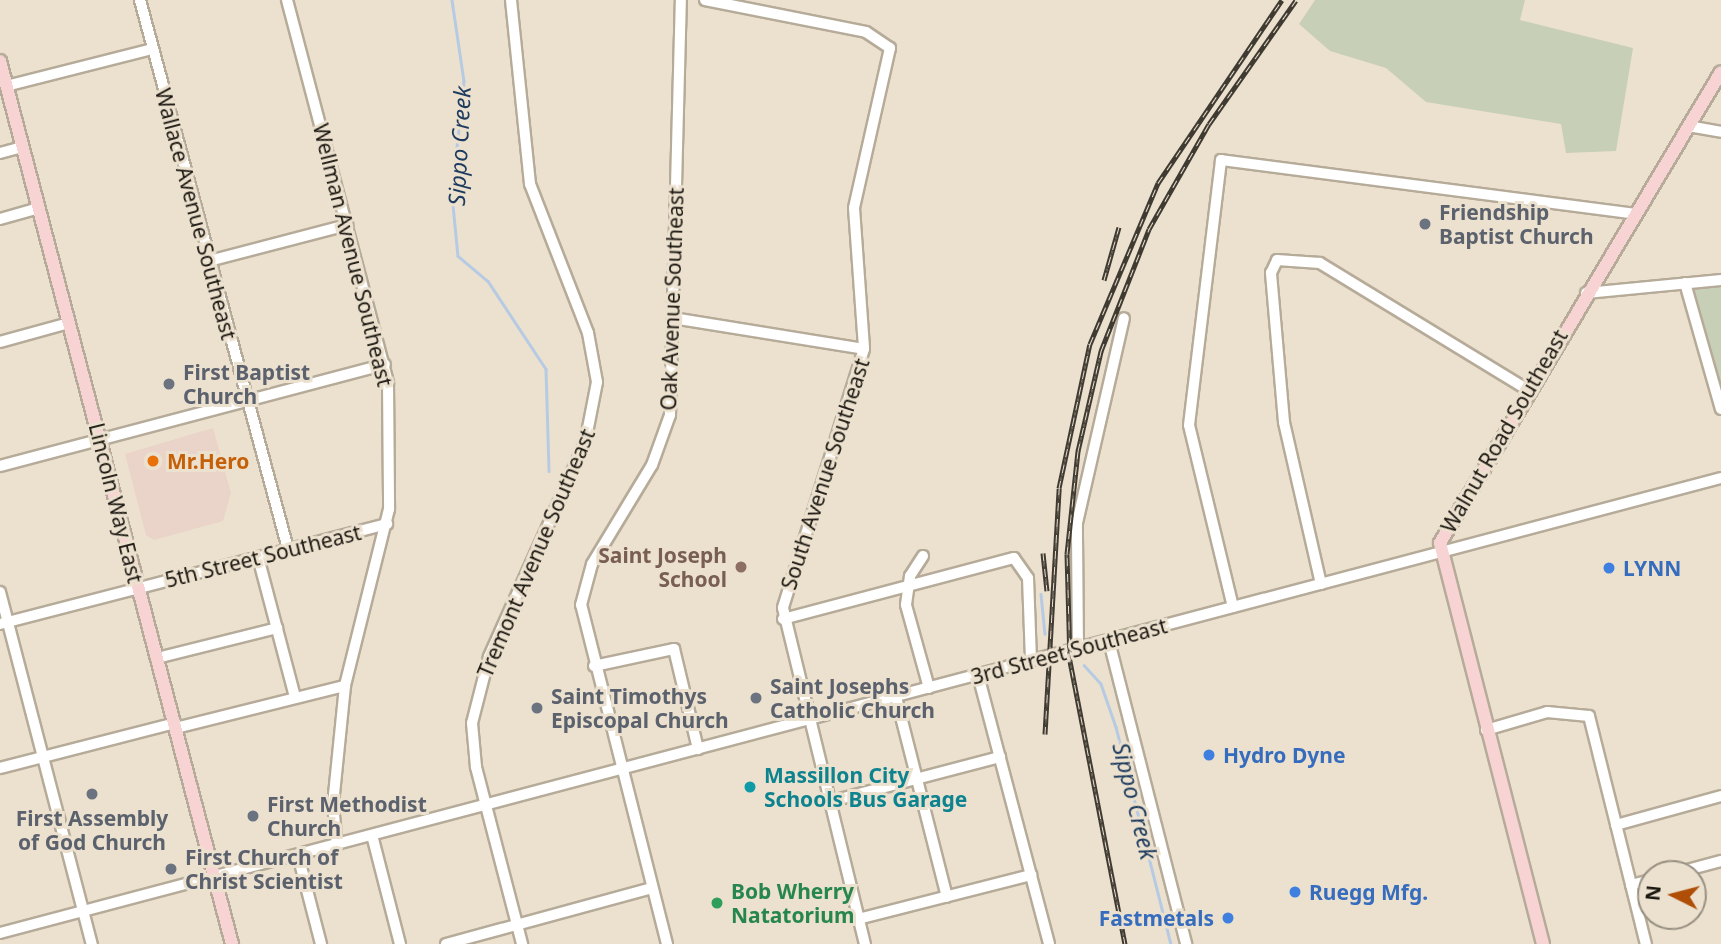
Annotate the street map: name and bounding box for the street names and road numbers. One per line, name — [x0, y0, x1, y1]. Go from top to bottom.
street label: Wallace Avenue Southeast — [150, 86, 242, 342]
street label: Wellman Avenue Southeast — [308, 121, 398, 389]
street label: Oak Avenue Southeast — [656, 187, 688, 411]
street label: Walnut Road Southeast — [1436, 325, 1572, 537]
street label: South Avenue Southeast — [776, 355, 874, 593]
street label: Lincoln Way East — [84, 420, 148, 586]
street label: Tremont Avenue Southeast — [472, 425, 600, 681]
street label: 5th Street Southeast — [162, 519, 364, 593]
street label: 3rd Street Southeast — [968, 613, 1170, 689]

